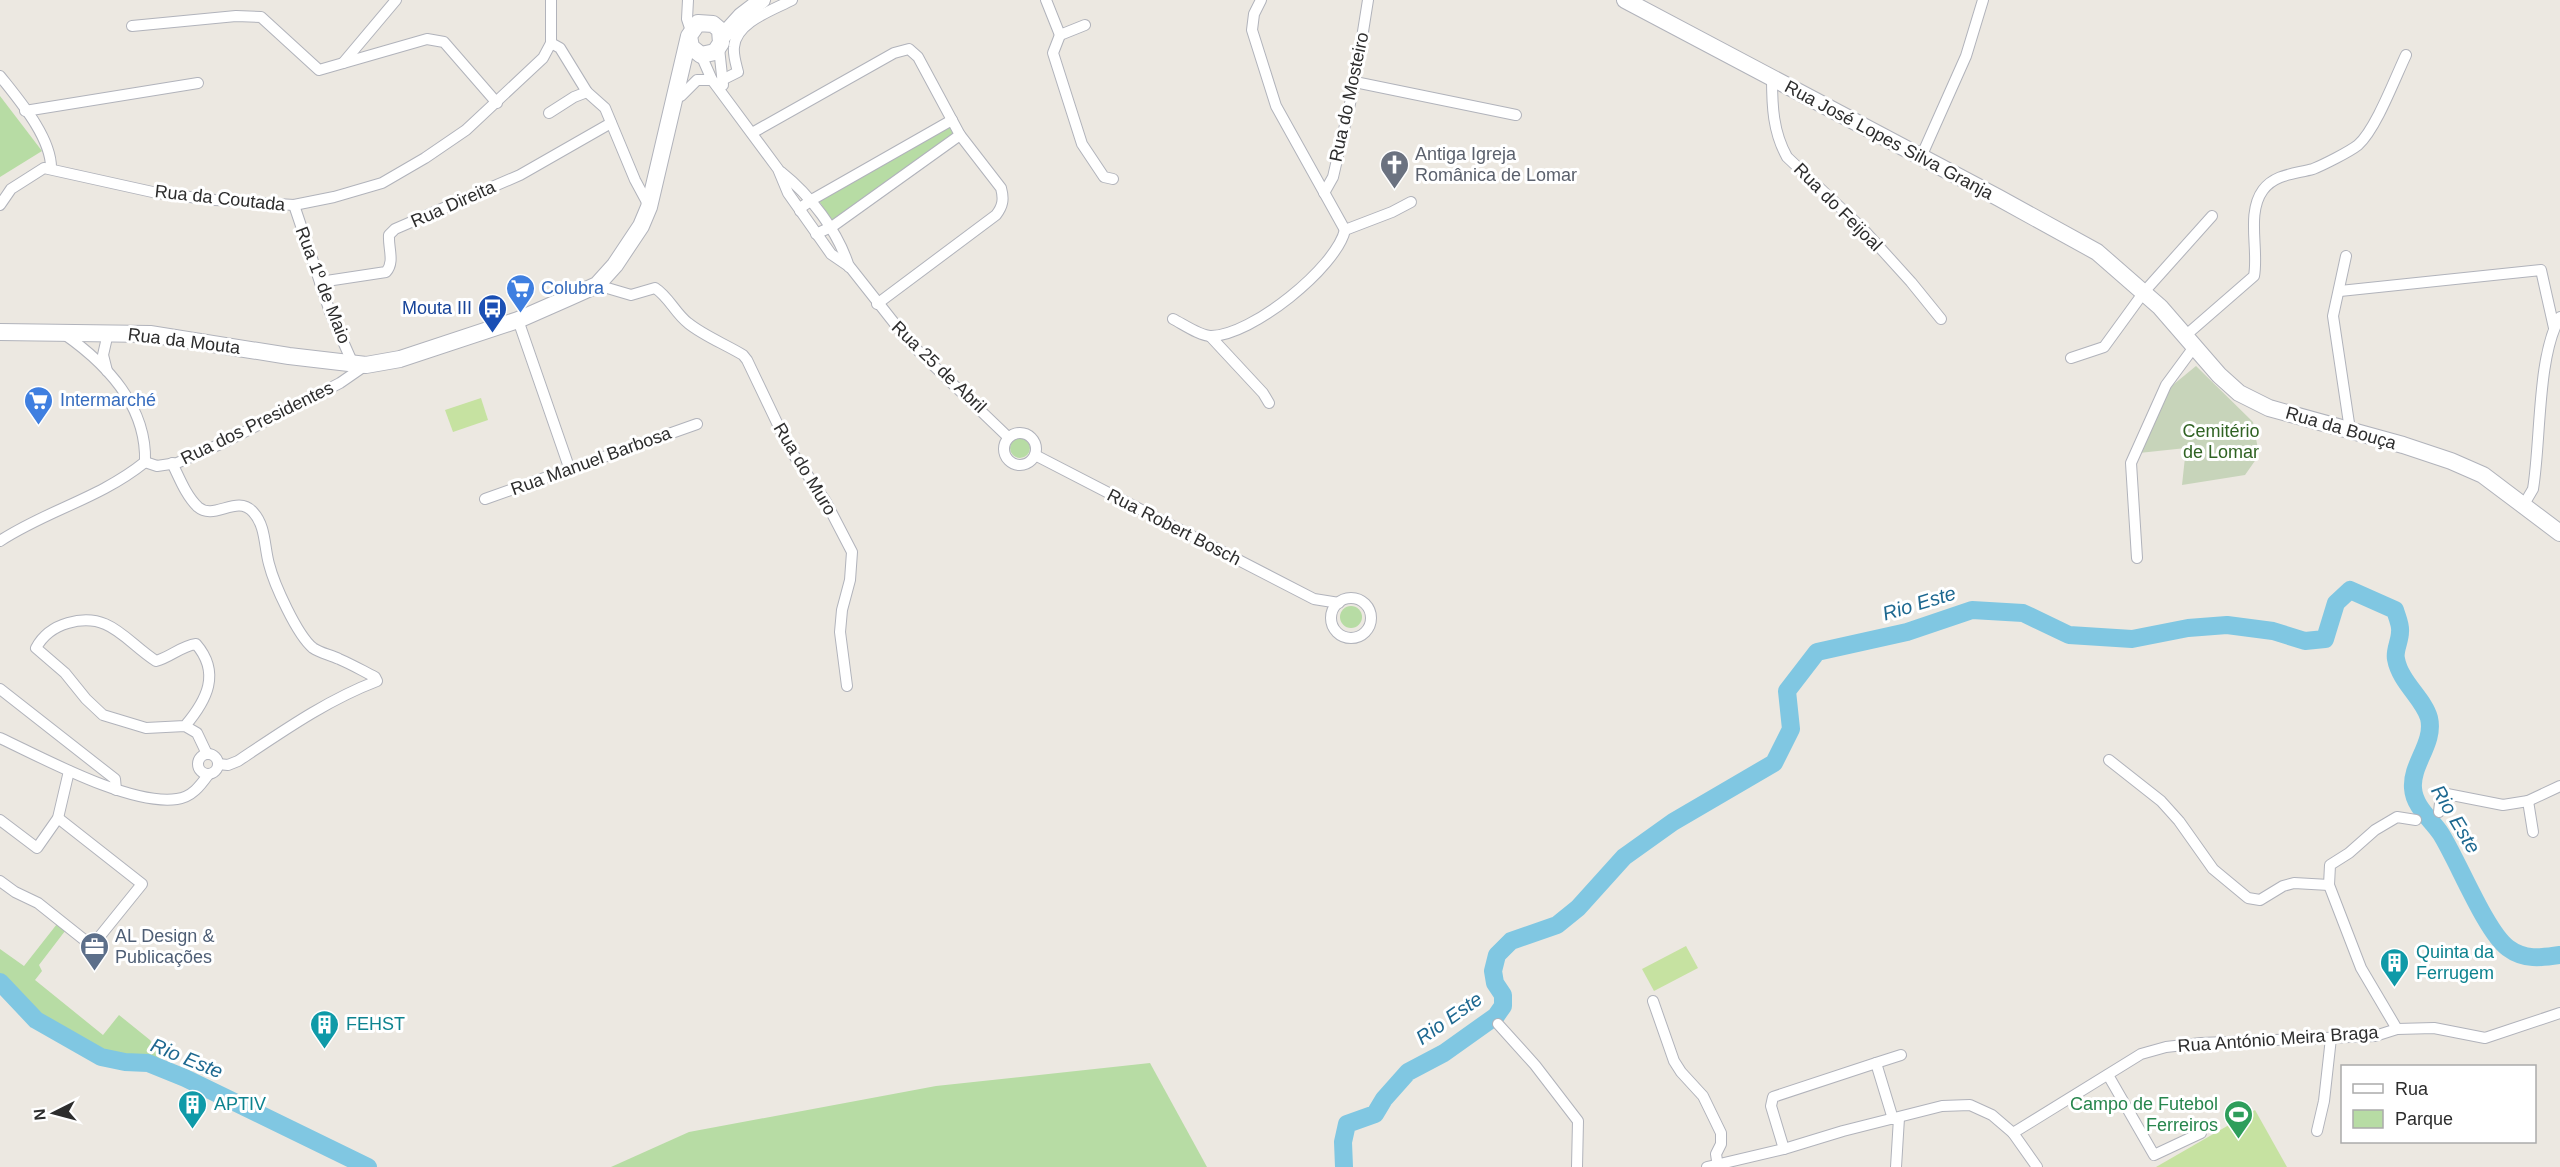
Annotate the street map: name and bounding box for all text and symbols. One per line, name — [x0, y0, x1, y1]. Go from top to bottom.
street label: Rua do Mosteiro — [1325, 30, 1373, 164]
street label: Rua José Lopes Silva Granja — [1781, 76, 1997, 204]
place label: Antiga Igreja Românica de Lomar — [1415, 144, 1577, 185]
church icon: Antiga Igreja Românica de Lomar — [1378, 148, 1410, 190]
street label: Rua do Feijoal — [1790, 159, 1886, 255]
street label: Rua Direita — [408, 176, 499, 231]
street label: Rua da Coutada — [154, 181, 287, 215]
street label: Rua 1º de Maio — [292, 224, 354, 346]
supermarket icon: Colubra — [504, 272, 536, 314]
place label: Colubra — [541, 278, 605, 298]
bus stop icon: Mouta III — [477, 292, 509, 334]
place label: Mouta III — [402, 298, 472, 318]
street label: Rua 25 de Abril — [888, 317, 990, 417]
street label: Rua da Mouta — [127, 324, 242, 358]
street label: Rua dos Presidentes — [178, 377, 336, 469]
supermarket icon: Intermarché — [23, 384, 55, 426]
place label: Intermarché — [60, 390, 156, 410]
street label: Rua da Bouça — [2283, 403, 2400, 454]
street label: Rua do Muro — [770, 419, 840, 519]
park label: Cemitério de Lomar — [2182, 421, 2260, 462]
street label: Rua Manuel Barbosa — [508, 422, 675, 499]
street label: Rua Robert Bosch — [1104, 485, 1244, 569]
water label: Rio Este — [1880, 581, 1958, 625]
water label: Rio Este — [2427, 781, 2485, 857]
place label: AL Design & Publicações — [115, 926, 214, 967]
office icon: AL Design & Publicações — [78, 930, 110, 972]
place label: Quinta da Ferrugem — [2416, 942, 2495, 983]
building icon: Quinta da Ferrugem — [2379, 946, 2411, 988]
water label: Rio Este — [1412, 987, 1486, 1049]
building icon: FEHST — [309, 1008, 341, 1050]
place label: FEHST — [346, 1014, 405, 1034]
street label: Rua António Meira Braga — [2177, 1022, 2380, 1056]
water label: Rio Este — [148, 1034, 226, 1082]
legend — [2341, 1065, 2536, 1143]
text: Rua — [2395, 1079, 2429, 1099]
north arrow — [24, 1083, 84, 1143]
building icon: APTIV — [177, 1088, 209, 1130]
place label: APTIV — [214, 1094, 266, 1114]
place label: Campo de Futebol Ferreiros — [2070, 1094, 2218, 1135]
sports icon: Campo de Futebol Ferreiros — [2223, 1098, 2255, 1140]
text: N — [31, 1108, 49, 1121]
text: Parque — [2395, 1109, 2453, 1129]

